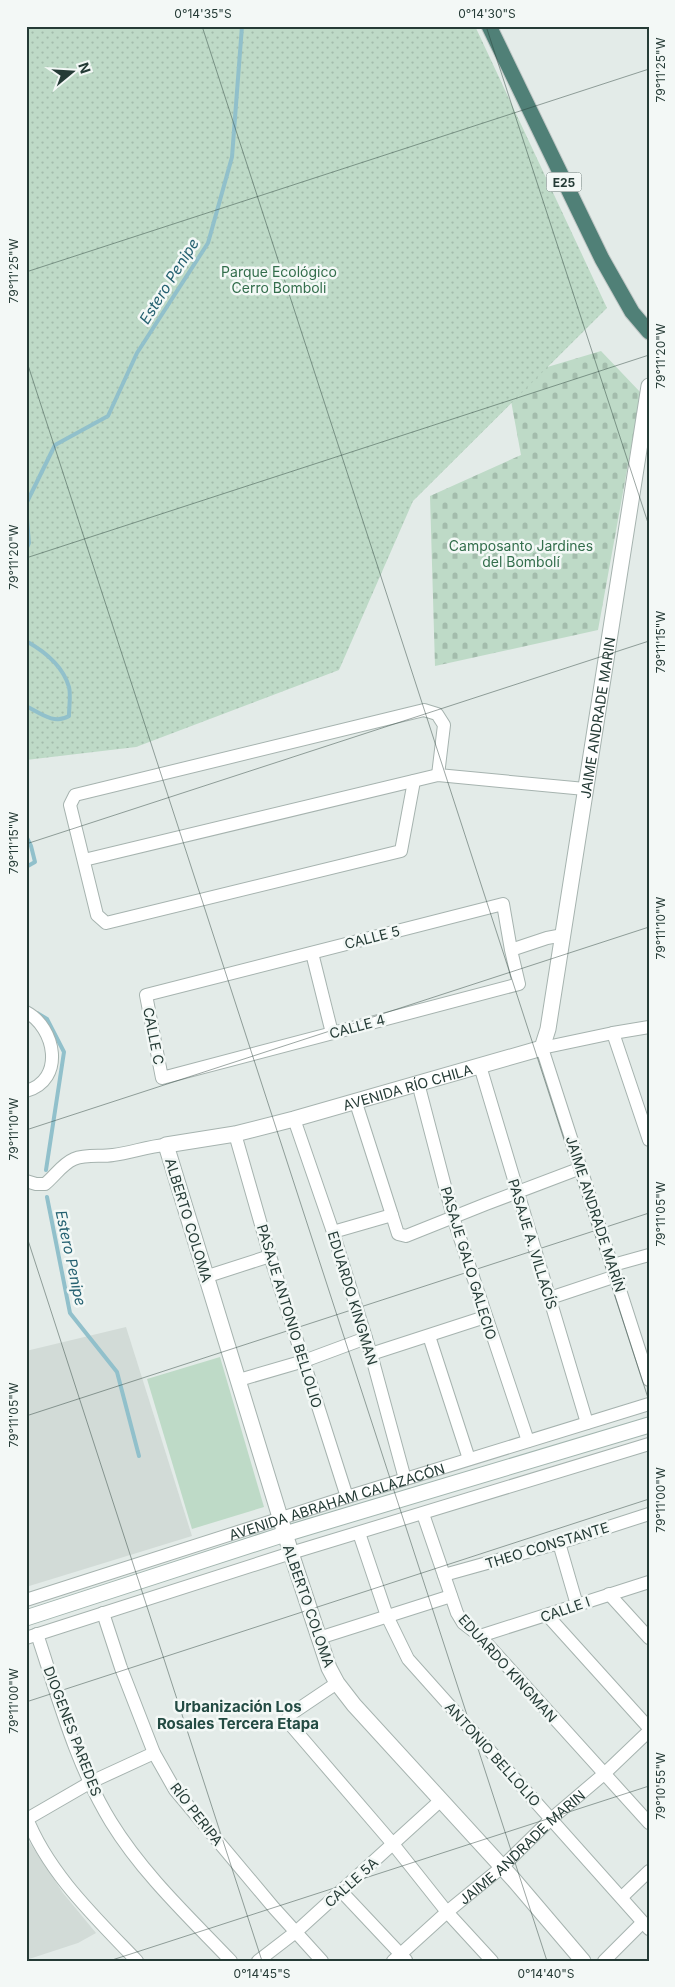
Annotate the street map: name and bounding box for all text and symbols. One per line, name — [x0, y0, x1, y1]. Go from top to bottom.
text: 0°14'35"S — [174, 6, 232, 21]
text: 0°14'30"S — [458, 6, 516, 21]
text: 79°11'25"W — [653, 37, 668, 102]
north arrow — [48, 48, 98, 98]
text: N — [75, 60, 95, 76]
road number: E25 — [546, 172, 582, 192]
water label: Estero Penipe — [135, 235, 203, 327]
text: 79°11'25"W — [6, 238, 21, 303]
park label: Parque Ecológico Cerro Bomboli — [221, 263, 337, 296]
text: 79°11'20"W — [653, 323, 668, 389]
text: 79°11'20"W — [6, 524, 21, 590]
park label: Camposanto Jardines del Bombolí — [449, 537, 593, 570]
text: 79°11'15"W — [653, 611, 668, 673]
street label: JAIME ANDRADE MARIN — [576, 636, 618, 800]
text: 79°11'15"W — [6, 812, 21, 874]
text: 79°11'10"W — [653, 896, 668, 959]
street label: CALLE 5 — [343, 922, 401, 952]
street label: CALLE C — [140, 1006, 168, 1066]
street label: CALLE 4 — [327, 1010, 387, 1042]
street label: AVENIDA RÍO CHILA — [341, 1060, 474, 1113]
text: 79°11'10"W — [6, 1097, 21, 1160]
street label: JAIME ANDRADE MARÍN — [563, 1134, 629, 1294]
street label: ALBERTO COLOMA — [162, 1156, 216, 1284]
street label: PASAJE A. VILLACÍS — [505, 1177, 561, 1311]
text: 79°11'05"W — [653, 1181, 668, 1247]
street label: PASAJE GALO GALECIO — [438, 1184, 500, 1342]
water label: Estero Penipe — [52, 1208, 90, 1308]
street label: PASAJE ANTONIO BELLOLIO — [254, 1222, 326, 1410]
street label: EDUARDO KINGMAN — [325, 1229, 381, 1367]
text: 79°11'05"W — [6, 1382, 21, 1448]
street label: AVENIDA ABRAHAM CALAZACÓN — [227, 1459, 447, 1543]
text: 79°11'00"W — [653, 1467, 668, 1533]
street label: THEO CONSTANTE — [483, 1518, 611, 1572]
street label: ALBERTO COLOMA — [280, 1542, 338, 1670]
street label: CALLE I — [538, 1593, 592, 1625]
street label: EDUARDO KINGMAN — [455, 1611, 561, 1725]
street label: DIOGENES PAREDES — [40, 1664, 106, 1798]
text: 79°11'00"W — [6, 1668, 21, 1734]
district label: Urbanización Los Rosales Tercera Etapa — [157, 1697, 319, 1733]
street label: ANTONIO BELLOLIO — [442, 1698, 544, 1810]
text: 79°10'55"W — [653, 1752, 668, 1820]
street label: RÍO PERIPA — [167, 1779, 227, 1849]
street label: JAIME ANDRADE MARIN — [455, 1786, 588, 1908]
street label: CALLE 5A — [321, 1853, 381, 1910]
text: 0°14'45"S — [234, 1966, 291, 1981]
text: 0°14'40"S — [517, 1966, 575, 1981]

